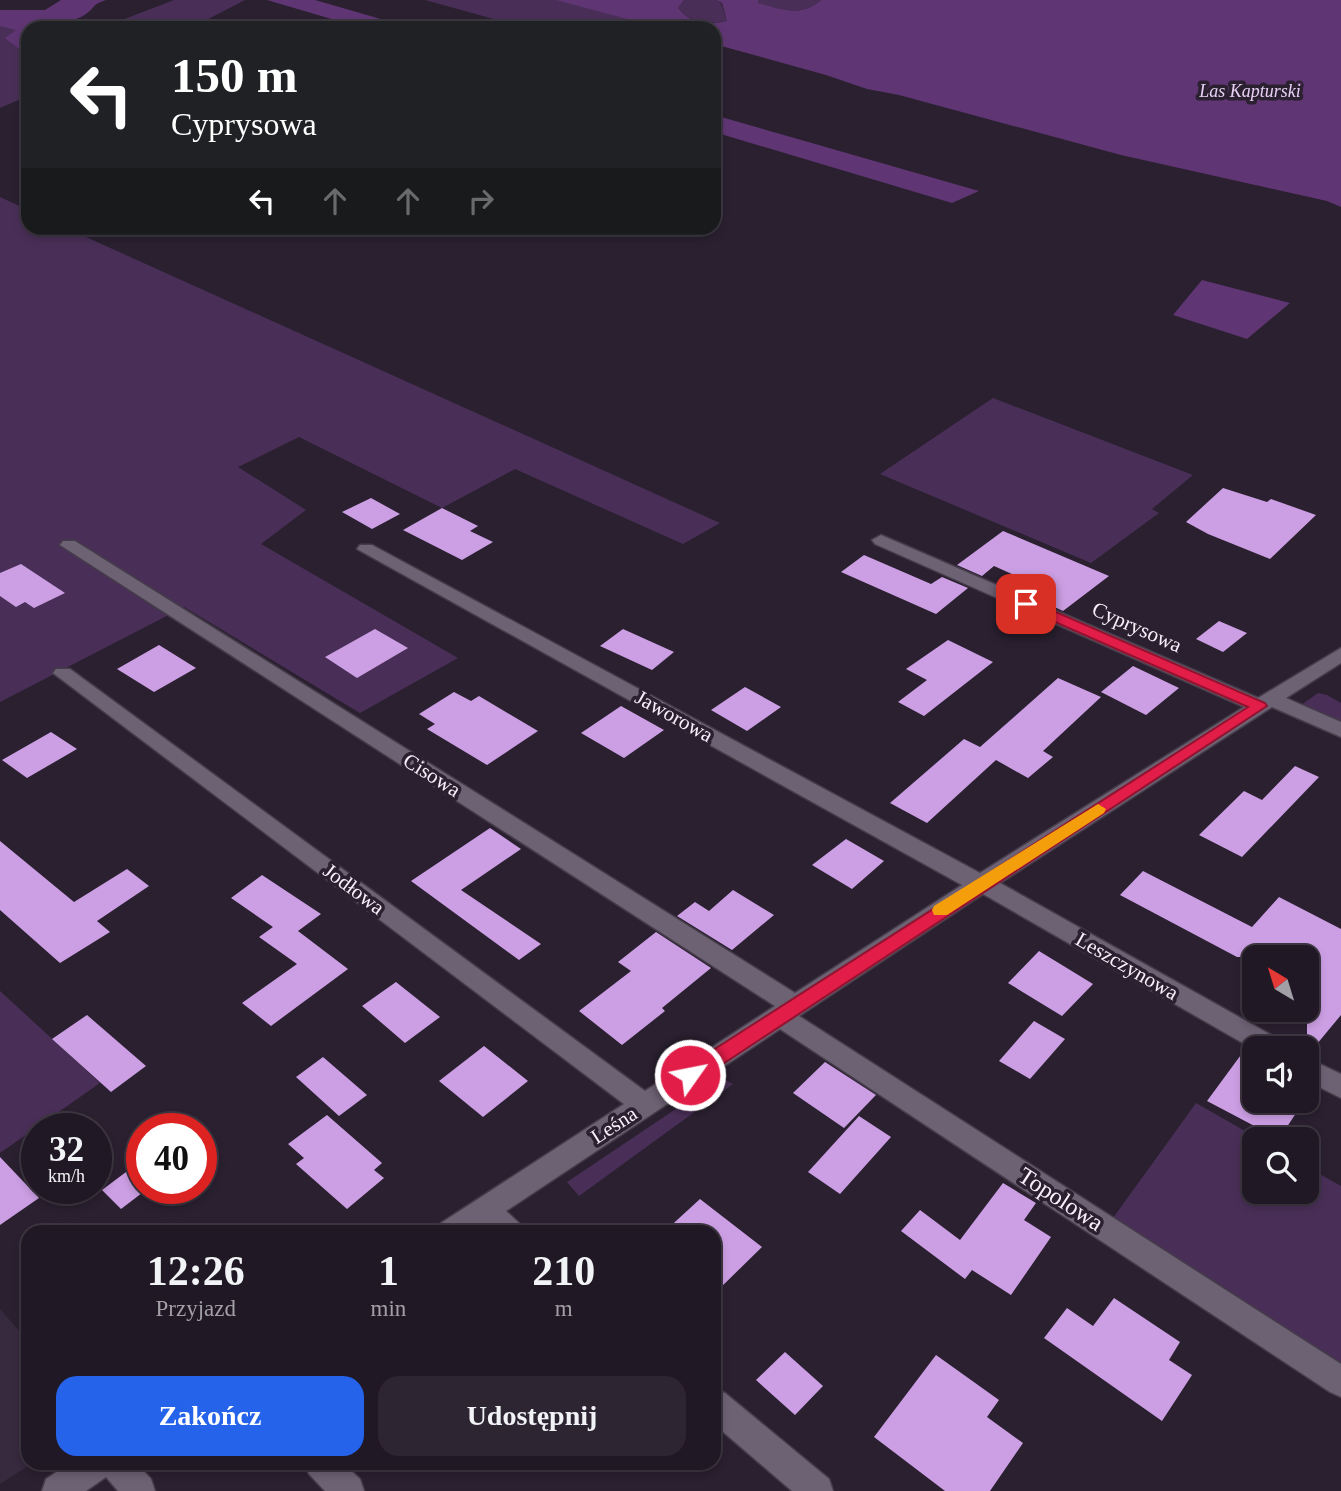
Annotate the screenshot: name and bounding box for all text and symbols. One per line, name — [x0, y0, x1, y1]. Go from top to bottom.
text: 150 m — [171, 48, 298, 103]
icon: left — [56, 49, 147, 140]
park label: Las Kapturski — [1198, 81, 1301, 101]
text: Cyprysowa — [171, 106, 317, 142]
icon: left — [243, 182, 281, 220]
icon: ahead — [316, 182, 354, 220]
icon: ahead — [389, 182, 427, 220]
icon: right — [462, 182, 500, 220]
pin — [996, 574, 1056, 634]
icon: arrive — [1007, 585, 1045, 623]
street label: Cyprysowa — [1088, 597, 1186, 658]
street label: Jaworowa — [631, 685, 718, 747]
street label: Cisowa — [399, 748, 466, 802]
street label: Jodłowa — [319, 858, 390, 920]
street label: Leszczynowa — [1072, 927, 1183, 1005]
north arrow — [1242, 945, 1320, 1022]
map controls — [1242, 945, 1319, 1204]
button: sound — [1242, 1036, 1319, 1113]
position arrow — [653, 1038, 727, 1112]
street label: Leśna — [586, 1101, 642, 1149]
speed limit sign: 40 — [126, 1113, 217, 1204]
button: search — [1242, 1127, 1319, 1204]
text: 32 — [49, 1130, 84, 1169]
street label: Topolowa — [1014, 1162, 1108, 1236]
text: km/h — [48, 1166, 85, 1186]
text: 12:26 — [147, 1248, 245, 1294]
text: 1 — [378, 1248, 399, 1294]
text: 210 — [532, 1248, 595, 1294]
text: Przyjazd — [156, 1296, 236, 1321]
text: min — [371, 1296, 406, 1321]
text: m — [555, 1296, 573, 1321]
button: Zakończ — [56, 1376, 364, 1456]
button: Udostępnij — [378, 1376, 686, 1456]

